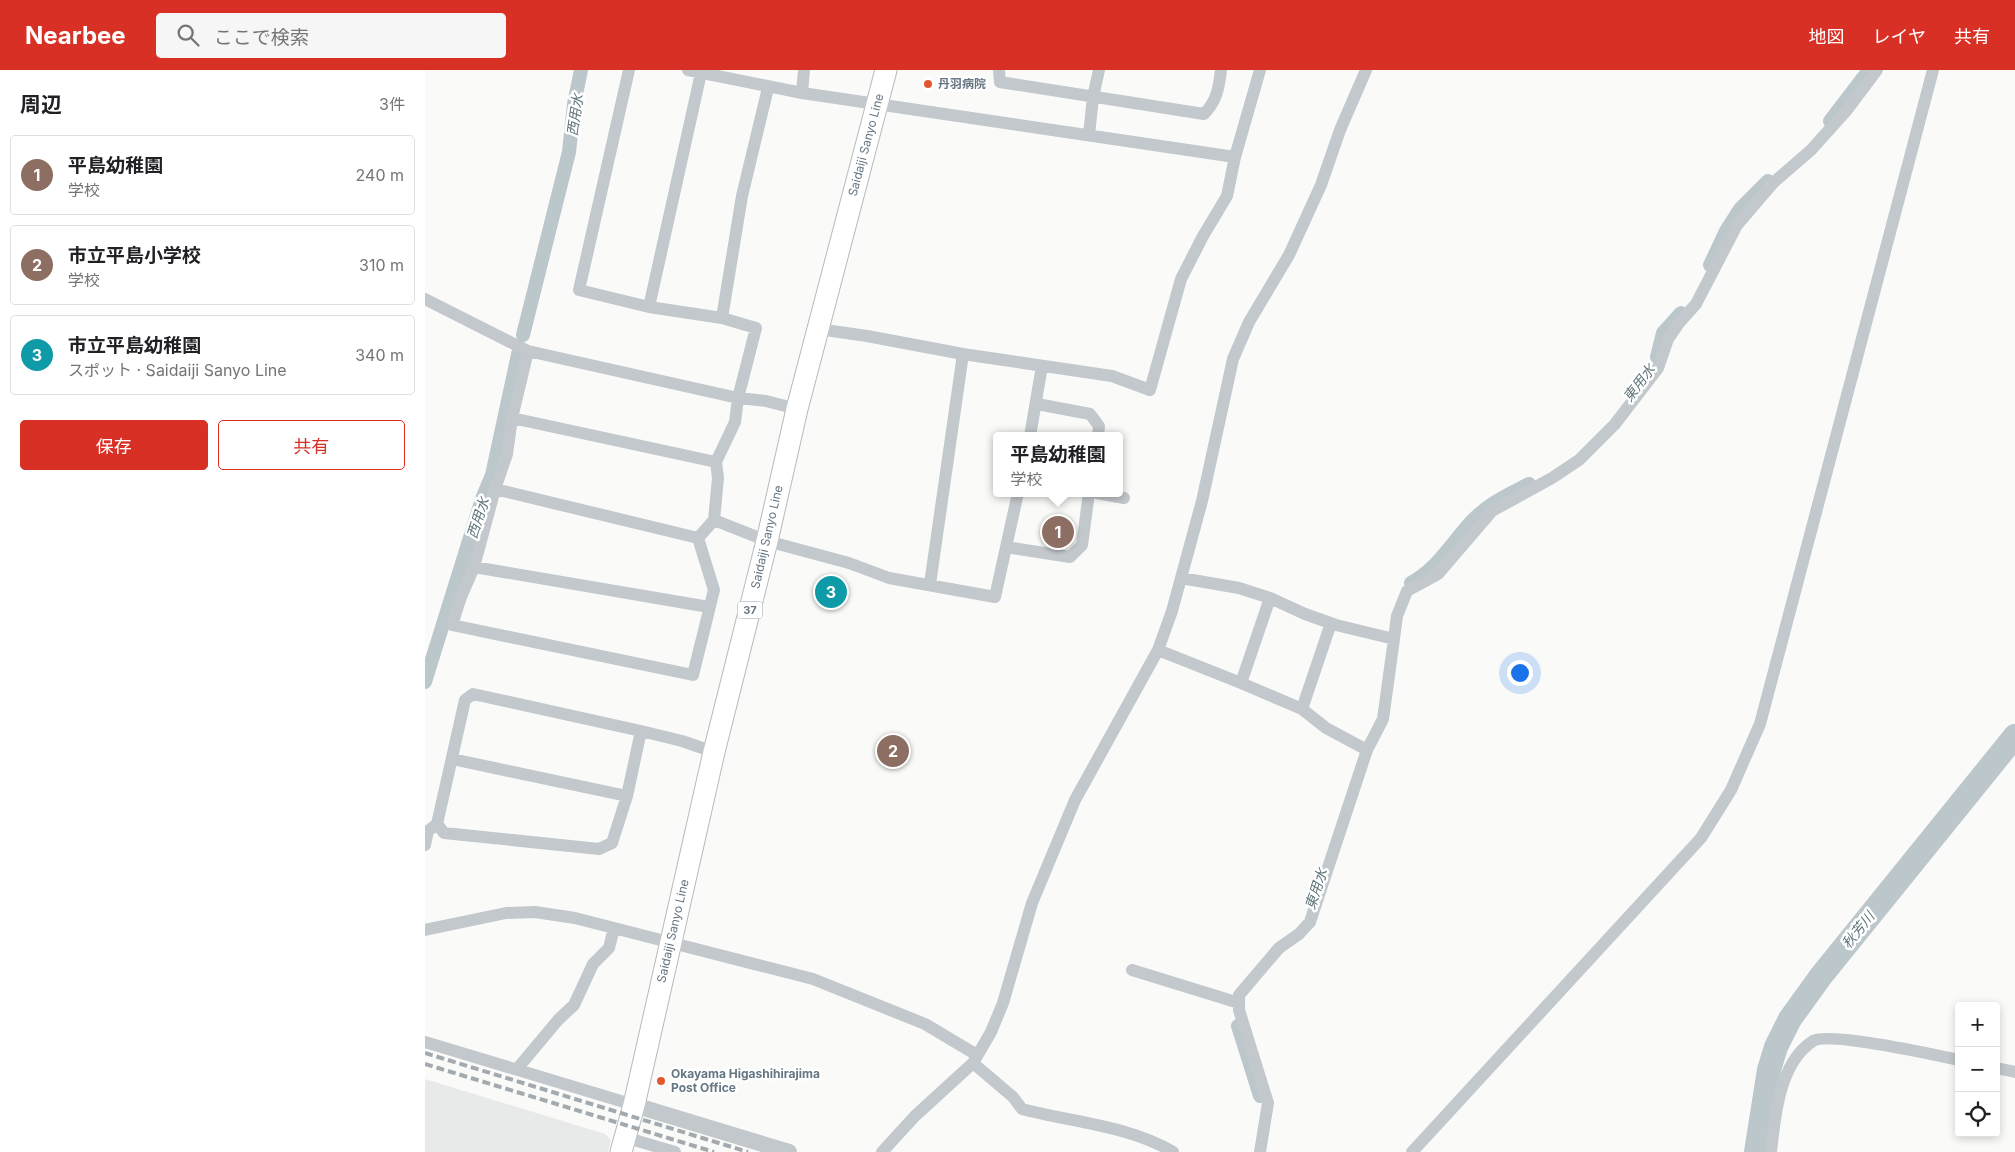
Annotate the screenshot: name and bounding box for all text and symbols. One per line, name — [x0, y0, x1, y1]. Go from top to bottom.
search box — [156, 13, 506, 58]
text: Nearbee — [25, 21, 126, 50]
icon: search — [174, 21, 202, 49]
text: ここで検索 — [214, 26, 309, 49]
text: 地図 — [1809, 26, 1845, 47]
text: レイヤ — [1873, 26, 1926, 47]
text: 共有 — [1954, 26, 1990, 47]
place label: 丹羽病院 — [938, 76, 986, 91]
marker: 丹羽病院 — [922, 78, 934, 90]
water label: 西用水 — [563, 91, 586, 137]
text: 周辺 — [20, 92, 62, 117]
street label: Saidaiji Sanyo Line — [845, 92, 886, 198]
text: 3件 — [379, 94, 405, 114]
text: 平島幼稚園 — [68, 154, 163, 177]
text: 1 — [34, 165, 40, 185]
text: 240 m — [356, 165, 404, 185]
text: 学校 — [68, 180, 100, 200]
text: 市立平島小学校 — [68, 244, 201, 267]
text: 2 — [32, 255, 42, 275]
text: 310 m — [359, 255, 404, 275]
text: 学校 — [68, 270, 100, 290]
text: 市立平島幼稚園 — [68, 334, 201, 357]
text: 3 — [32, 345, 42, 365]
text: 340 m — [355, 345, 404, 365]
water label: 東用水 — [1619, 359, 1659, 405]
text: スポット · Saidaiji Sanyo Line — [68, 360, 287, 380]
button: 保存 — [20, 420, 208, 470]
button: 共有 — [218, 420, 405, 470]
popup — [993, 432, 1123, 497]
text: 平島幼稚園 — [1010, 443, 1106, 466]
text: 学校 — [1010, 469, 1043, 489]
street label: Saidaiji Sanyo Line — [747, 484, 786, 590]
water label: 西用水 — [463, 493, 493, 540]
pin: 1 — [1042, 513, 1074, 551]
pin: 3 — [815, 573, 847, 611]
road number: 37 — [737, 602, 763, 618]
your location — [1507, 660, 1533, 686]
pin: 2 — [877, 732, 909, 770]
water label: 東用水 — [1301, 864, 1331, 911]
street label: Saidaiji Sanyo Line — [653, 878, 692, 984]
water label: 秋芳川 — [1838, 906, 1879, 951]
map controls — [1955, 1002, 2000, 1137]
button: + — [1955, 1002, 2000, 1047]
button: − — [1955, 1047, 2000, 1092]
place label: Okayama Higashihirajima Post Office — [671, 1066, 820, 1095]
marker: Okayama Higashihirajima Post Office — [655, 1075, 667, 1087]
button: locate — [1955, 1092, 2000, 1137]

